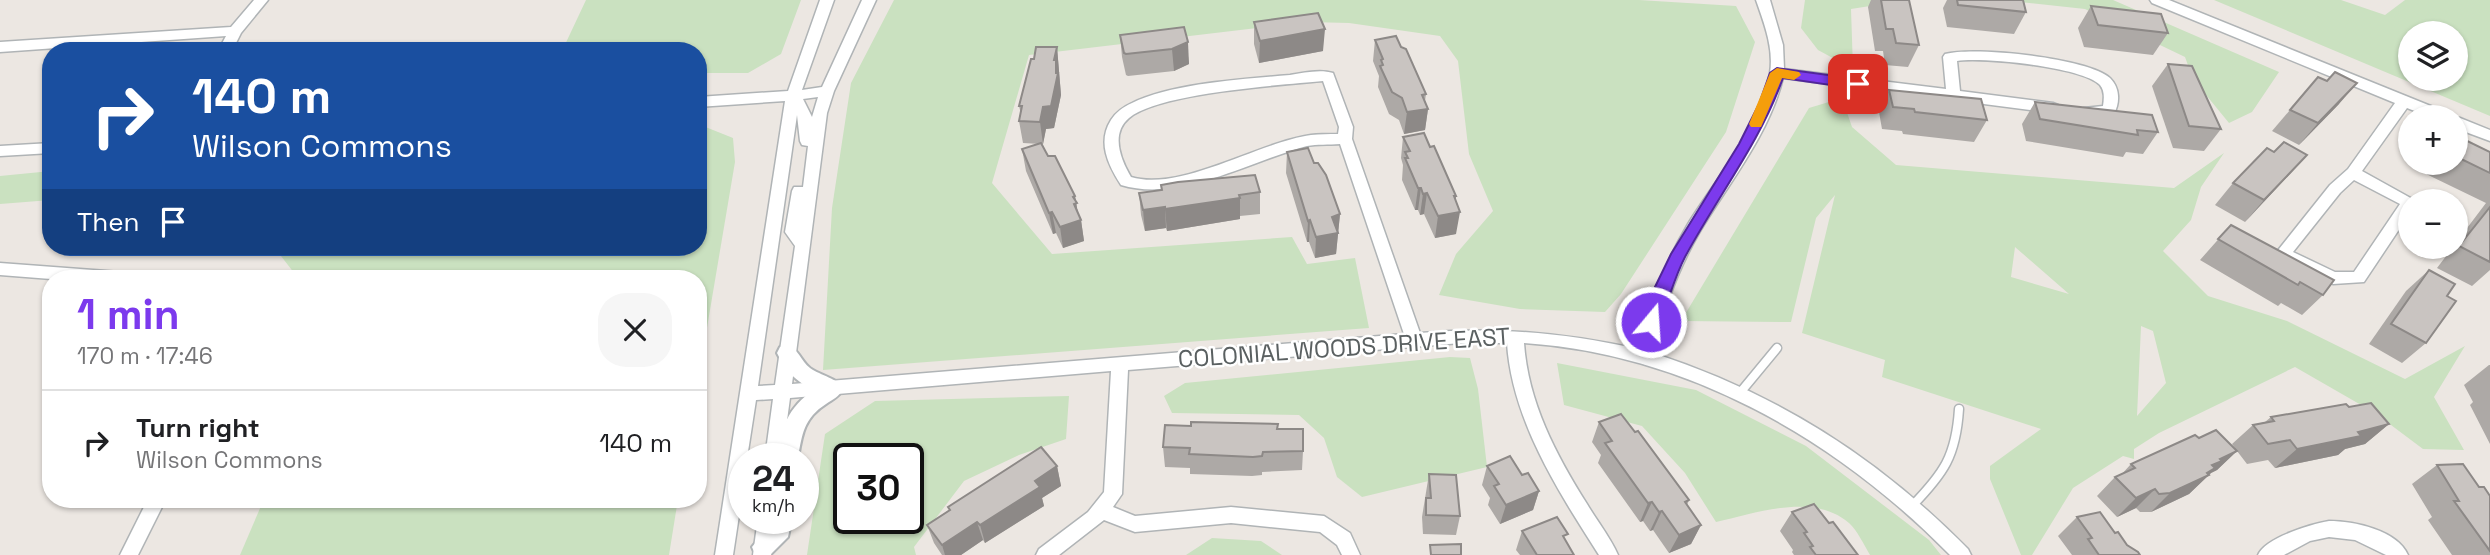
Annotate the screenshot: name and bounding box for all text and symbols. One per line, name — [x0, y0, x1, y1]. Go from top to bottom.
map controls — [2398, 21, 2468, 259]
button: layers — [2398, 21, 2468, 91]
pin — [1828, 54, 1888, 114]
text: 140 m — [192, 65, 331, 127]
icon: arrive — [1839, 65, 1877, 103]
icon: right — [77, 70, 168, 161]
button: + — [2398, 105, 2468, 175]
text: Wilson Commons — [192, 126, 452, 166]
button: − — [2398, 189, 2468, 259]
icon: arrive — [154, 203, 192, 241]
text: Then — [77, 205, 140, 239]
position arrow — [1614, 285, 1688, 359]
text: 1 min — [77, 288, 180, 341]
button: close — [598, 293, 672, 367]
street label: COLONIAL WOODS DRIVE EAST — [1177, 320, 1511, 375]
text: 170 m · 17:46 — [77, 341, 213, 371]
text: Turn right — [136, 411, 260, 445]
icon: right — [77, 424, 115, 462]
text: 140 m — [599, 426, 672, 460]
speed limit sign: 30 — [833, 443, 924, 534]
text: Wilson Commons — [136, 445, 323, 475]
text: 24 — [752, 457, 795, 501]
text: km/h — [752, 494, 795, 517]

